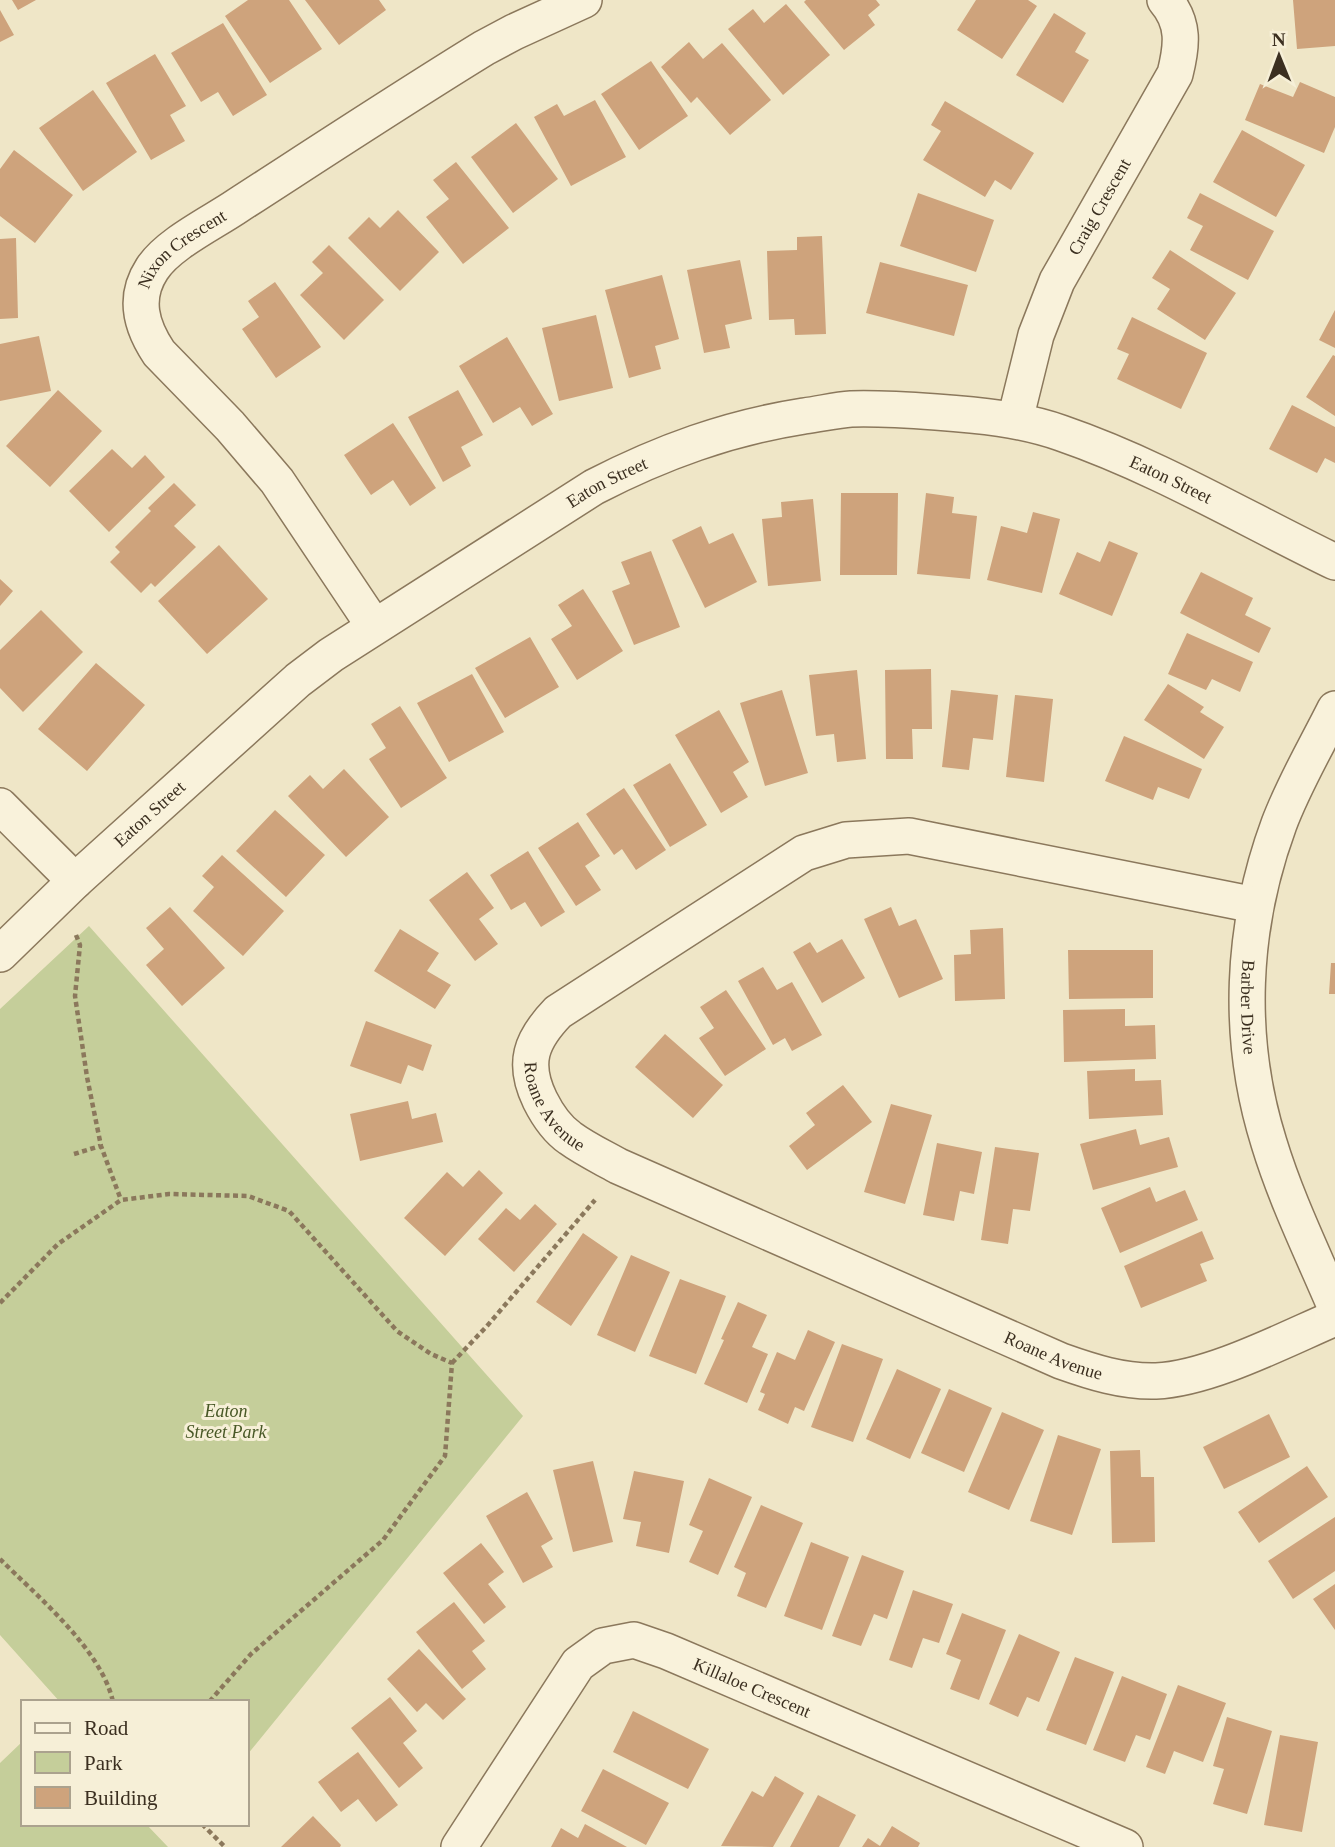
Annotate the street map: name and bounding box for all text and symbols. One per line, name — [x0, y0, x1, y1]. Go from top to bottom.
north arrow — [1244, 21, 1314, 91]
text: N — [1272, 29, 1286, 50]
street label: Craig Crescent — [1064, 155, 1135, 258]
street label: Nixon Crescent — [134, 205, 230, 292]
street label: Eaton Street — [1127, 451, 1215, 508]
street label: Eaton Street — [563, 453, 650, 512]
street label: Eaton Street — [110, 777, 189, 851]
street label: Barber Drive — [1237, 959, 1260, 1055]
street label: Roane Avenue — [520, 1061, 588, 1155]
street label: Roane Avenue — [1001, 1327, 1105, 1384]
park label: Eaton Street Park — [186, 1401, 267, 1442]
street label: Killaloe Crescent — [690, 1654, 814, 1722]
legend — [21, 1700, 248, 1826]
text: Road — [84, 1716, 129, 1740]
text: Park — [84, 1751, 123, 1775]
text: Building — [84, 1786, 158, 1810]

